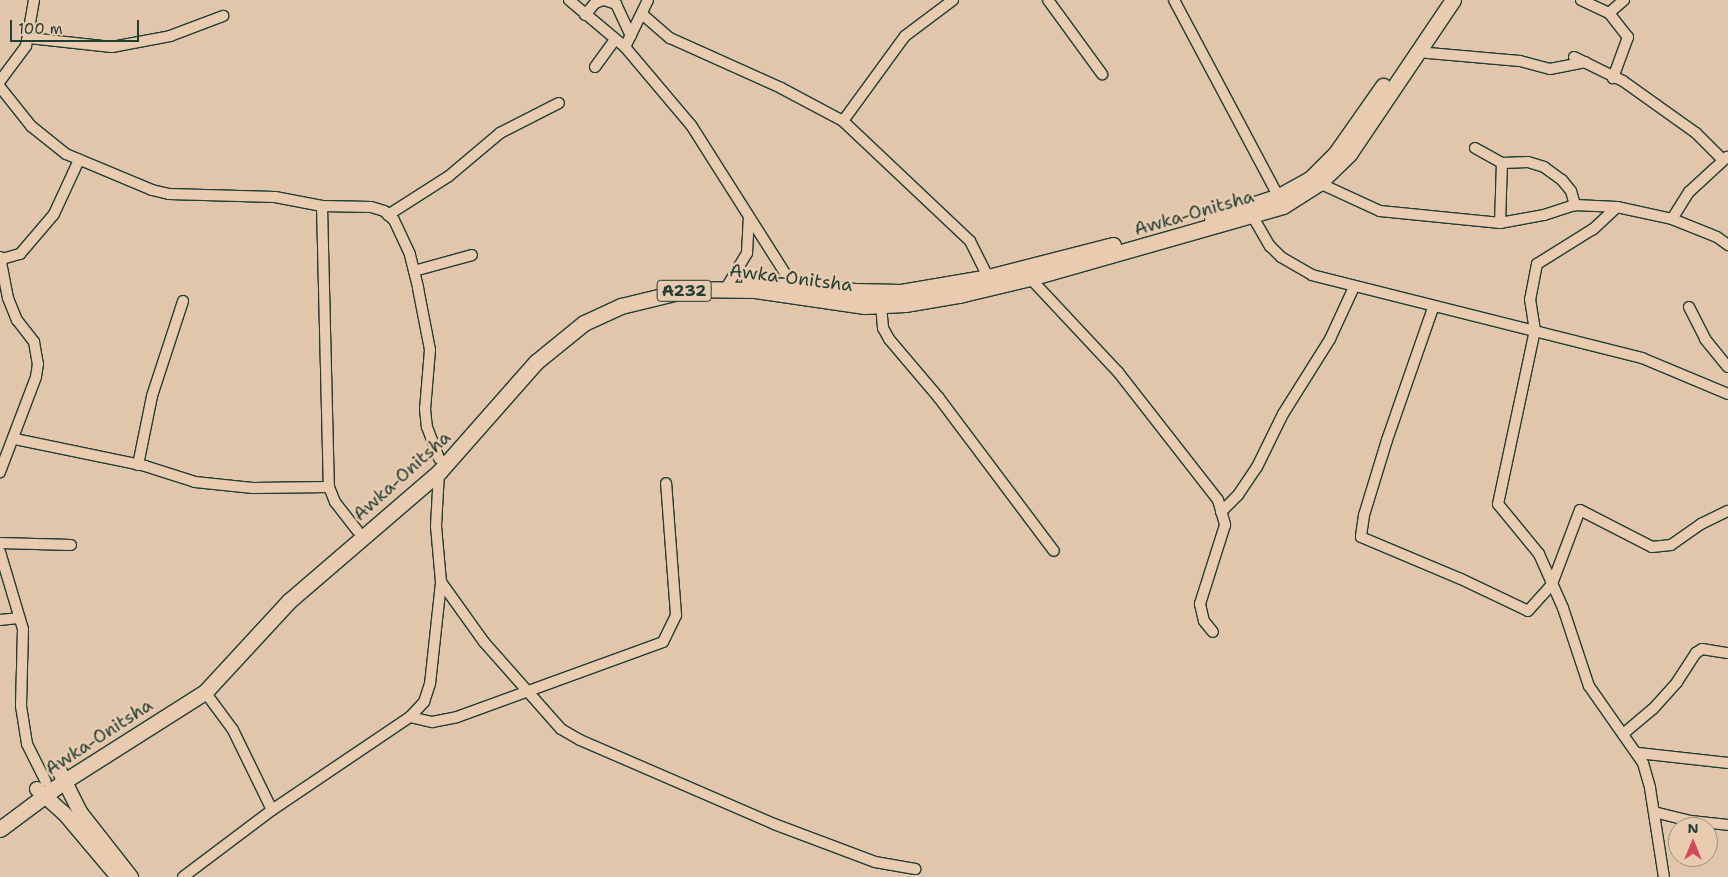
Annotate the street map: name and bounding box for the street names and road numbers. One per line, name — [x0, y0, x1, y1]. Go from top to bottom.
street label: Awka-Onitsha — [1132, 186, 1256, 240]
street label: Awka-Onitsha — [728, 260, 854, 296]
road number: A232 — [656, 278, 712, 304]
street label: Awka-Onitsha — [349, 427, 455, 525]
street label: Awka-Onitsha — [41, 694, 157, 780]

